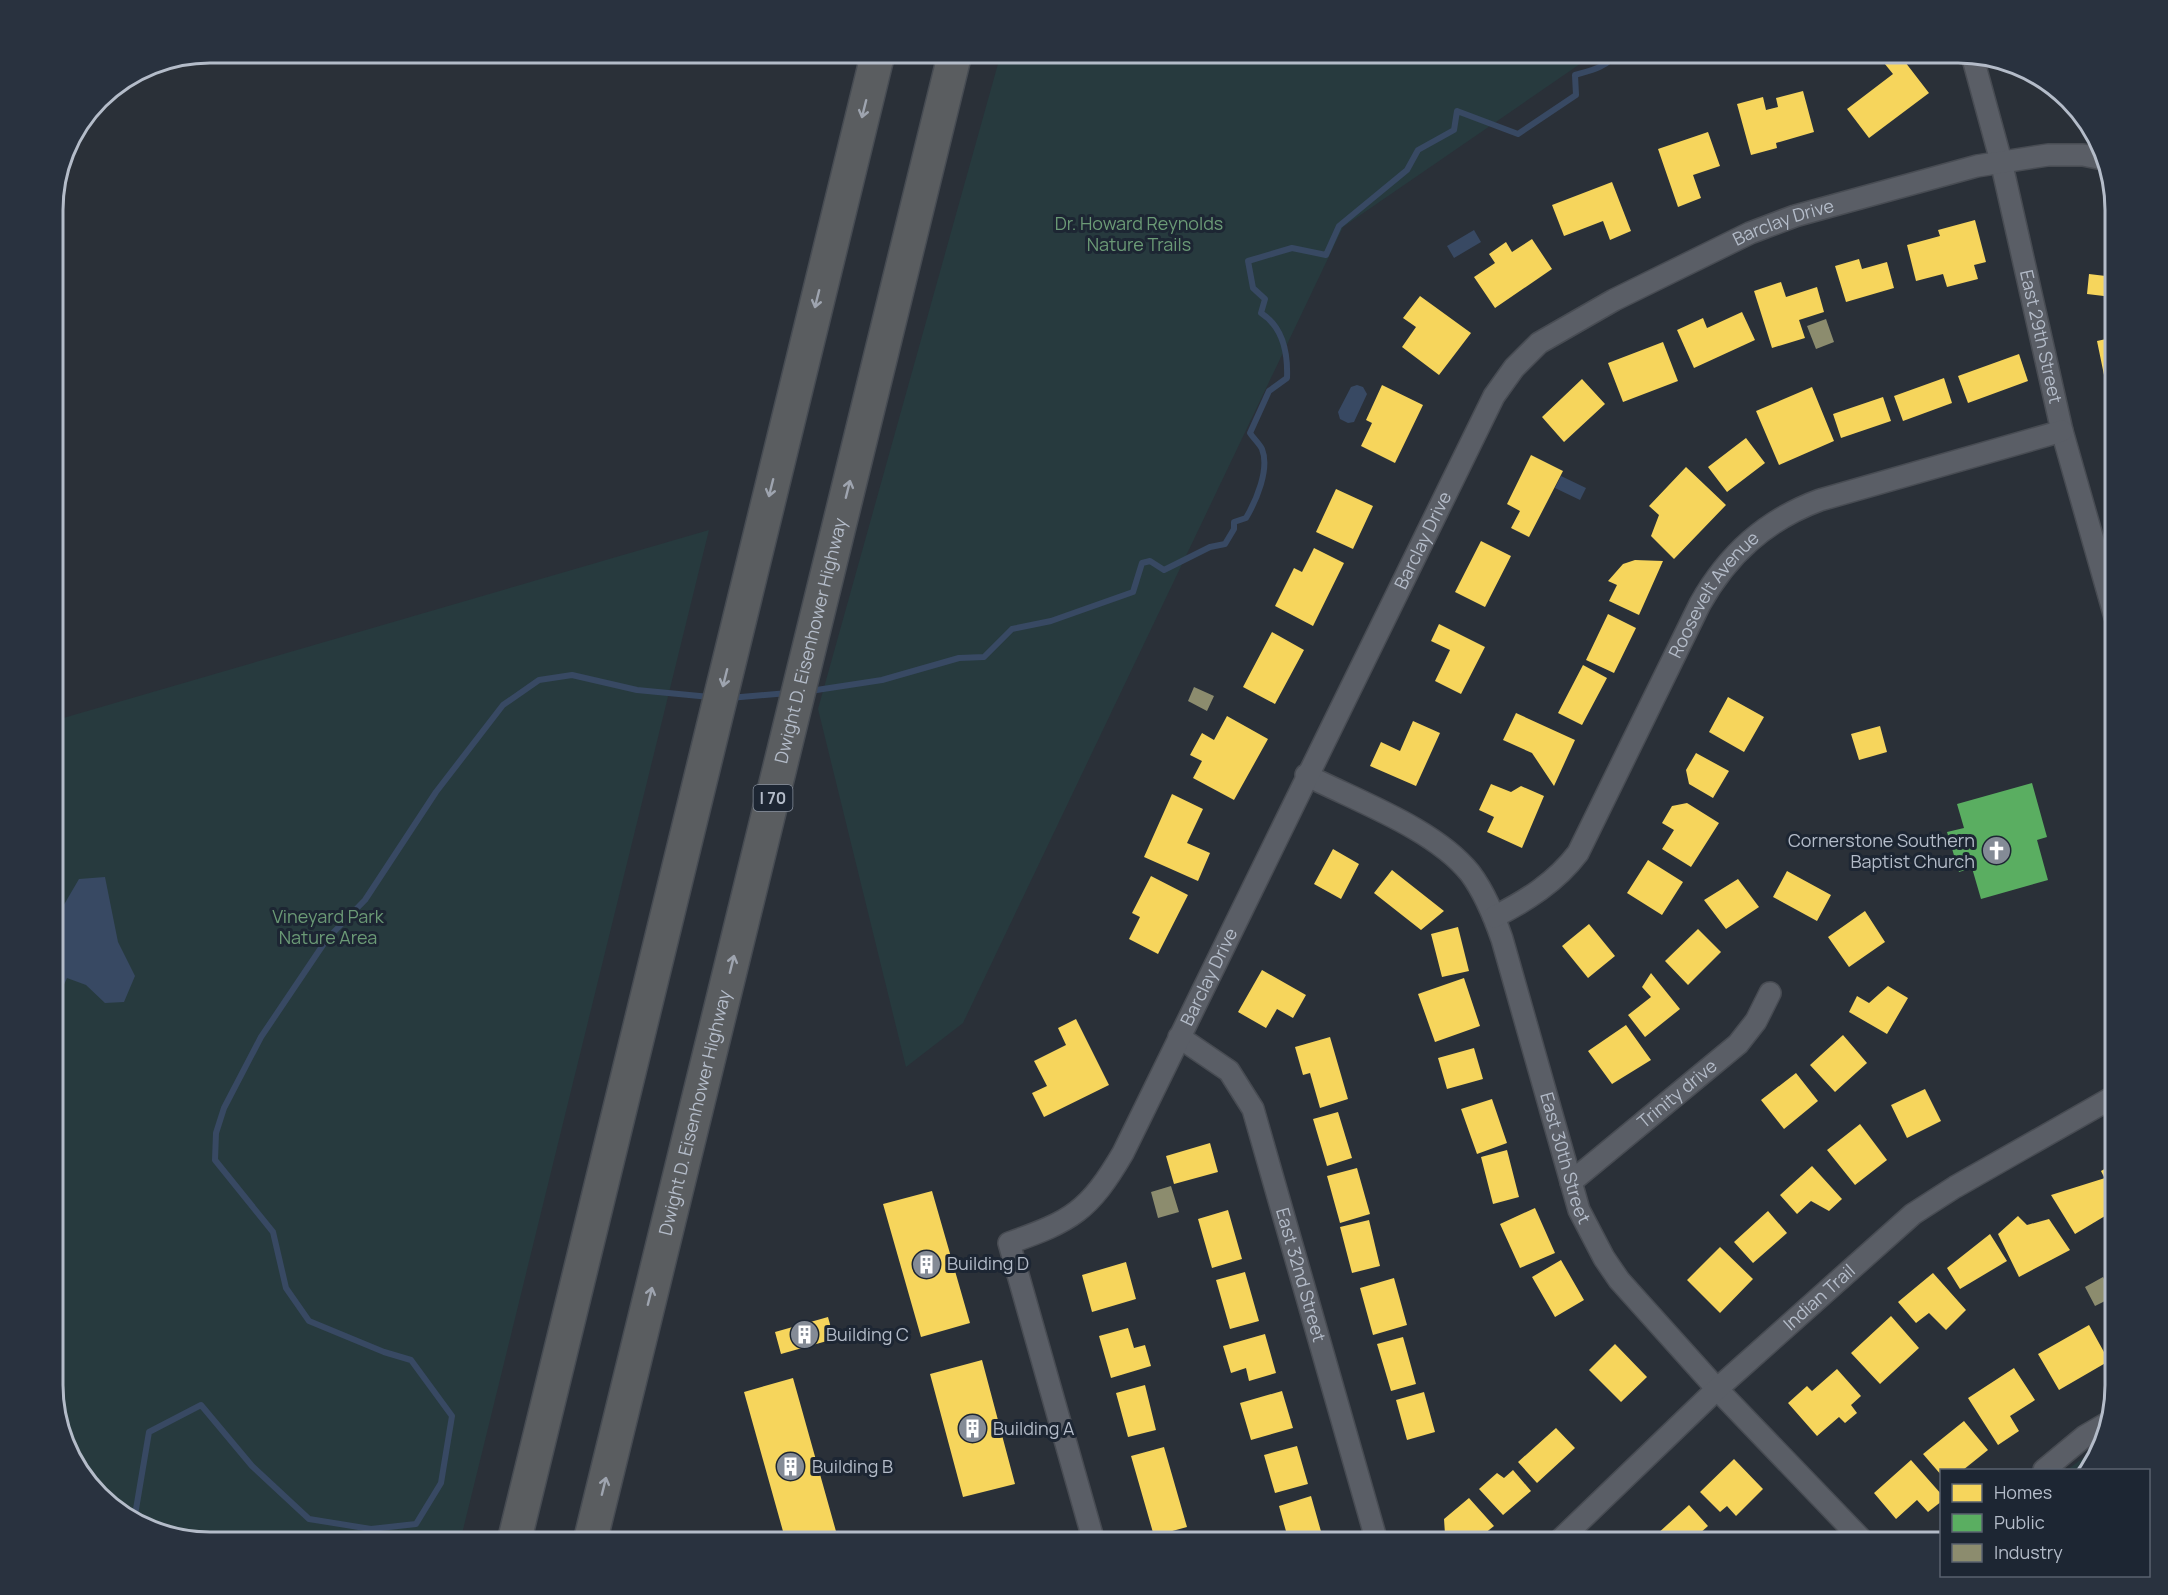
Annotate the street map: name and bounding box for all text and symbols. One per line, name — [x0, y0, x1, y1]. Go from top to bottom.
one-way arrow — [857, 100, 869, 119]
street label: Barclay Drive — [1728, 193, 1837, 251]
park label: Dr. Howard Reynolds Nature Trails — [1055, 211, 1223, 256]
street label: East 29th Street — [2015, 267, 2068, 406]
one-way arrow — [811, 289, 823, 308]
one-way arrow — [765, 478, 777, 497]
one-way arrow — [842, 480, 854, 499]
street label: Barclay Drive — [1388, 487, 1456, 593]
street label: Dwight D. Eisenhower Highway — [768, 515, 852, 766]
street label: Roosevelt Avenue — [1662, 526, 1764, 662]
one-way arrow — [718, 668, 730, 687]
road number: I 70 — [754, 785, 792, 811]
place label: Cornerstone Southern Baptist Church — [1788, 828, 1975, 873]
church icon: Cornerstone Southern Baptist Church — [1980, 835, 2012, 867]
park label: Vineyard Park Nature Area — [272, 904, 385, 949]
street label: Barclay Drive — [1174, 924, 1242, 1029]
one-way arrow — [726, 955, 738, 974]
street label: Dwight D. Eisenhower Highway — [653, 987, 736, 1238]
street label: Trinity drive — [1632, 1053, 1721, 1133]
street label: East 30th Street — [1535, 1089, 1597, 1228]
street label: East 32nd Street — [1271, 1205, 1332, 1345]
building icon: Building D — [910, 1248, 942, 1280]
place label: Building D — [947, 1251, 1029, 1275]
street label: Indian Trail — [1778, 1258, 1860, 1335]
one-way arrow — [645, 1287, 657, 1306]
building icon: Building C — [789, 1319, 821, 1351]
place label: Building C — [826, 1322, 909, 1346]
building icon: Building A — [956, 1413, 988, 1445]
place label: Building A — [993, 1416, 1075, 1440]
building icon: Building B — [775, 1451, 807, 1483]
place label: Building B — [812, 1454, 893, 1478]
legend — [1940, 1469, 2150, 1577]
one-way arrow — [599, 1476, 611, 1495]
text: Homes — [1994, 1480, 2052, 1504]
text: Public — [1994, 1510, 2045, 1534]
text: Industry — [1994, 1540, 2063, 1564]

